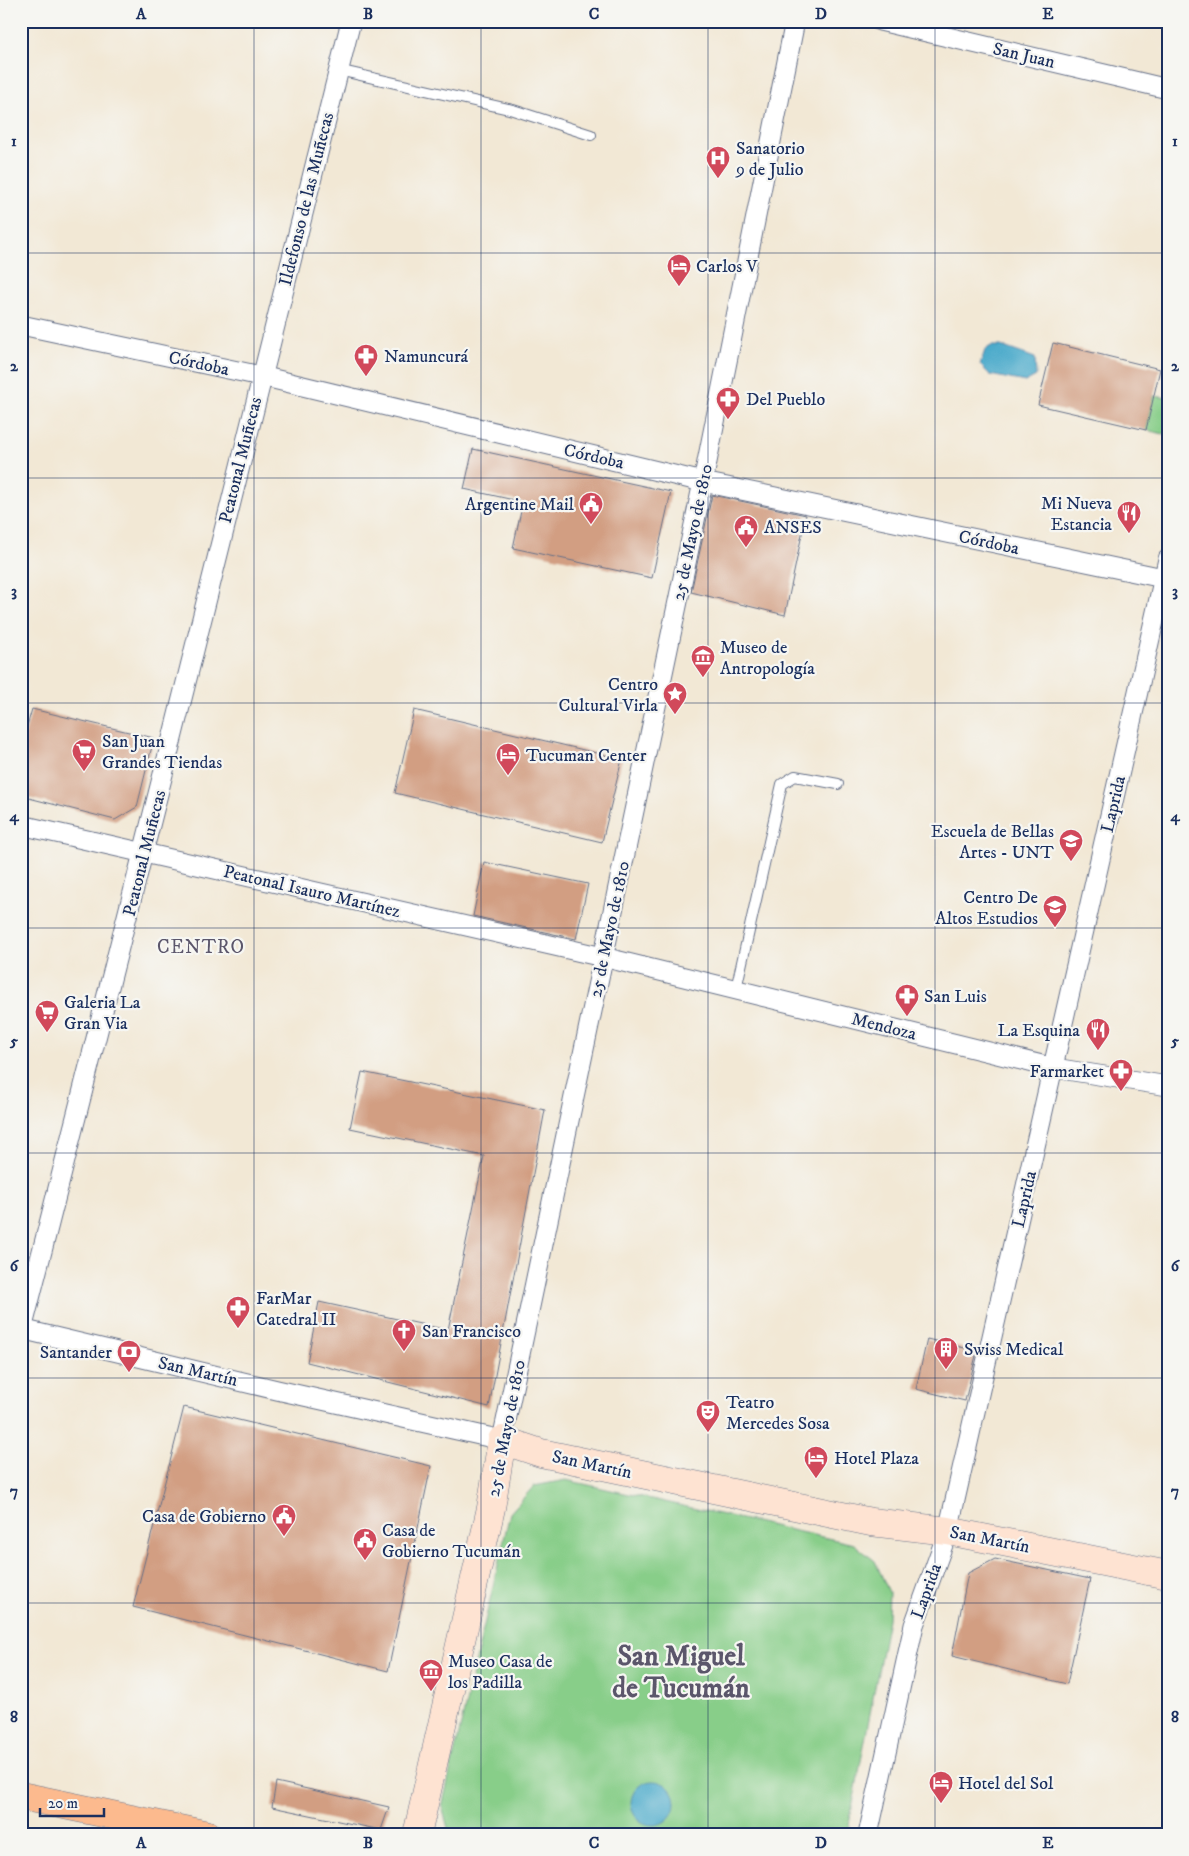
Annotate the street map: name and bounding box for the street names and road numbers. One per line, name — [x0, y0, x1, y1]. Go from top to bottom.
street label: San Juan — [991, 38, 1057, 74]
street label: Ildefonso de las Muñecas — [275, 110, 339, 288]
street label: Córdoba — [167, 347, 231, 381]
street label: Peatonal Muñecas — [215, 395, 267, 526]
street label: Córdoba — [562, 439, 626, 475]
street label: 25 de Mayo de 1810 — [668, 462, 718, 603]
street label: Córdoba — [957, 526, 1021, 560]
street label: Laprida — [1097, 773, 1131, 835]
street label: Peatonal Muñecas — [119, 788, 171, 919]
street label: 25 de Mayo de 1810 — [585, 859, 635, 1000]
street label: Peatonal Isauro Martínez — [221, 861, 403, 923]
street label: Mendoza — [849, 1008, 919, 1046]
street label: Laprida — [1008, 1168, 1042, 1230]
street label: San Martín — [156, 1352, 240, 1392]
street label: 25 de Mayo de 1810 — [483, 1358, 531, 1499]
street label: San Martín — [550, 1446, 634, 1484]
street label: San Martín — [948, 1521, 1032, 1559]
street label: Laprida — [907, 1560, 947, 1622]

